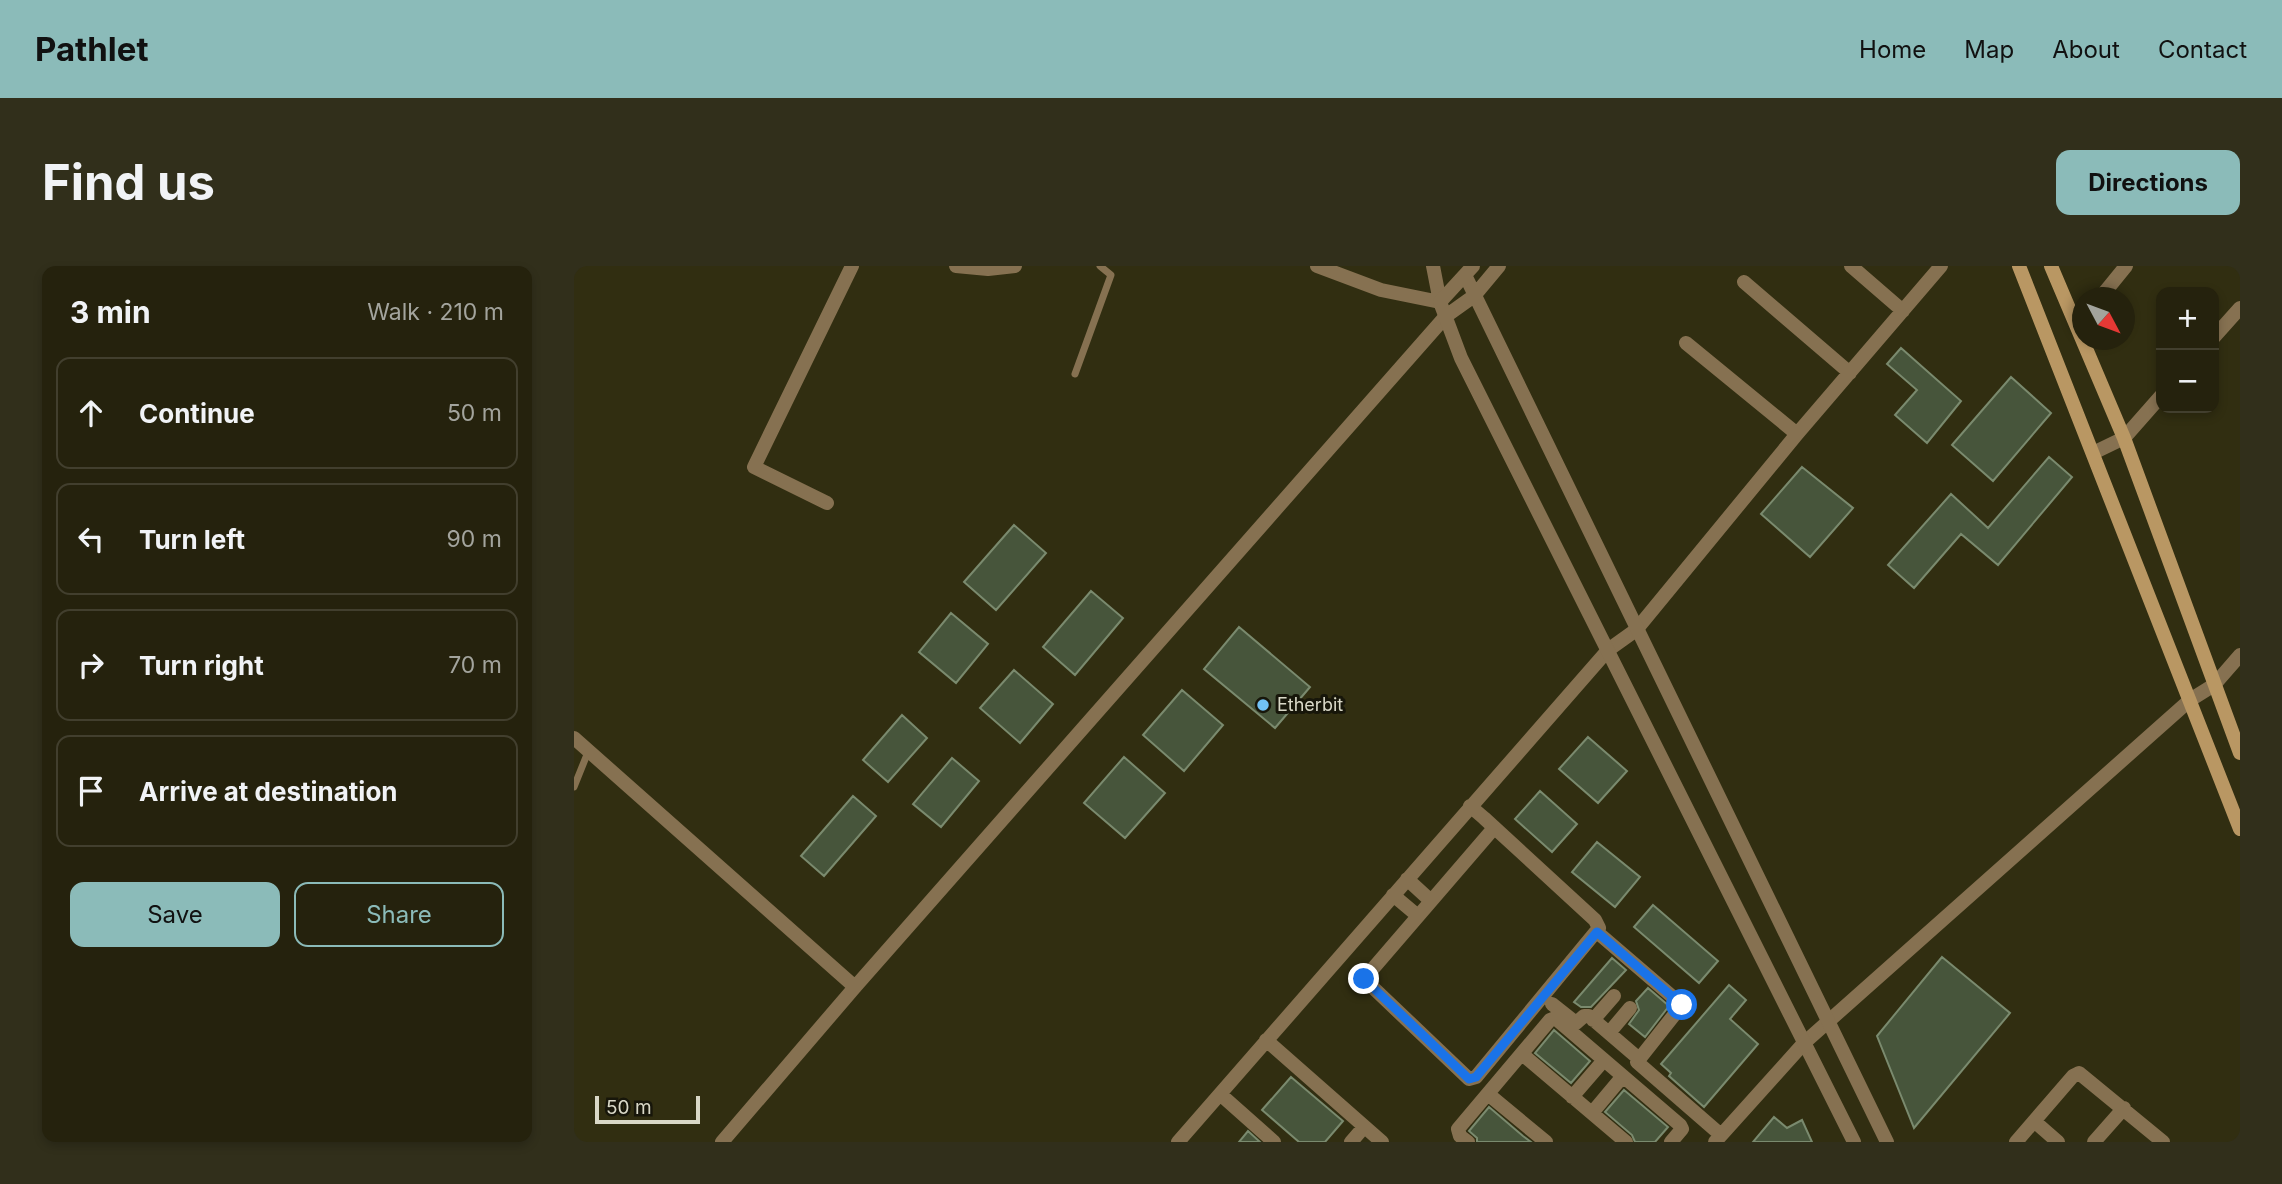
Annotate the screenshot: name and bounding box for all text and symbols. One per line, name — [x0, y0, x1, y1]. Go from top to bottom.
text: Pathlet — [35, 29, 149, 69]
text: Home — [1859, 35, 1926, 64]
text: Map — [1964, 35, 2014, 64]
text: About — [2052, 35, 2120, 64]
text: Contact — [2158, 35, 2247, 64]
button: Directions — [2056, 150, 2240, 215]
text: Find us — [42, 153, 215, 212]
north arrow — [2072, 287, 2135, 350]
map controls — [2156, 287, 2219, 413]
button: + — [2156, 287, 2219, 350]
text: 3 min — [70, 294, 151, 330]
text: Walk · 210 m — [367, 298, 504, 326]
button: − — [2156, 350, 2219, 413]
icon: ahead — [72, 394, 110, 432]
text: Continue — [139, 398, 255, 429]
text: 50 m — [447, 399, 502, 427]
icon: left — [72, 520, 110, 558]
text: Turn left — [139, 524, 245, 555]
text: 90 m — [447, 525, 502, 553]
icon: right — [72, 646, 110, 684]
text: Turn right — [139, 650, 264, 681]
text: 70 m — [448, 651, 502, 679]
place label: Etherbit — [1277, 694, 1343, 715]
marker: Etherbit — [1255, 697, 1271, 713]
icon: arrive — [72, 772, 110, 810]
text: Arrive at destination — [139, 776, 398, 807]
button: Save — [70, 882, 280, 947]
button: Share — [294, 882, 504, 947]
route end — [1348, 963, 1379, 994]
route start — [1666, 989, 1697, 1020]
scale bar — [595, 1093, 700, 1125]
text: 50 m — [606, 1096, 652, 1119]

